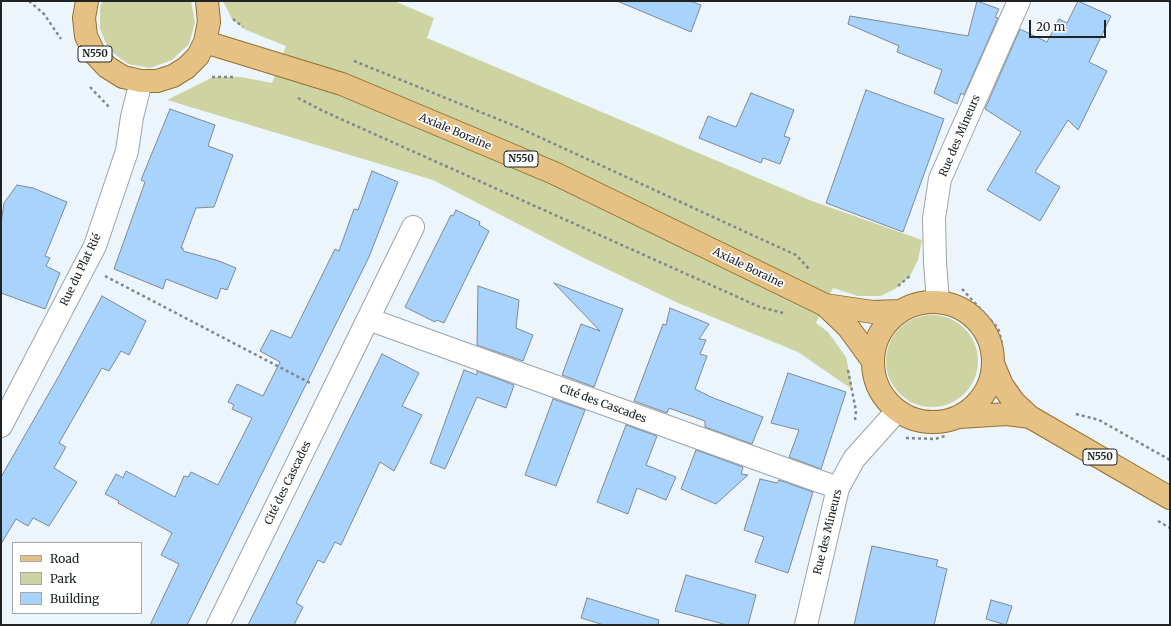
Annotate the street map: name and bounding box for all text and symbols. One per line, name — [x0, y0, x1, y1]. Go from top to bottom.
scale bar — [1031, 12, 1108, 38]
text: 20 m — [1036, 19, 1065, 34]
road number: N550 — [78, 46, 112, 62]
street label: Rue des Mineurs — [937, 93, 983, 179]
street label: Axiale Boraine — [417, 111, 493, 153]
road number: N550 — [504, 151, 538, 167]
street label: Rue du Plat Rié — [58, 232, 104, 308]
street label: Axiale Boraine — [710, 245, 786, 291]
street label: Cité des Cascades — [558, 382, 648, 426]
street label: Cité des Cascades — [262, 439, 314, 527]
road number: N550 — [1083, 449, 1117, 465]
street label: Rue des Mineurs — [811, 488, 845, 576]
legend — [12, 542, 142, 614]
text: Road — [50, 551, 79, 566]
text: Park — [50, 571, 77, 586]
text: Building — [50, 591, 99, 606]

